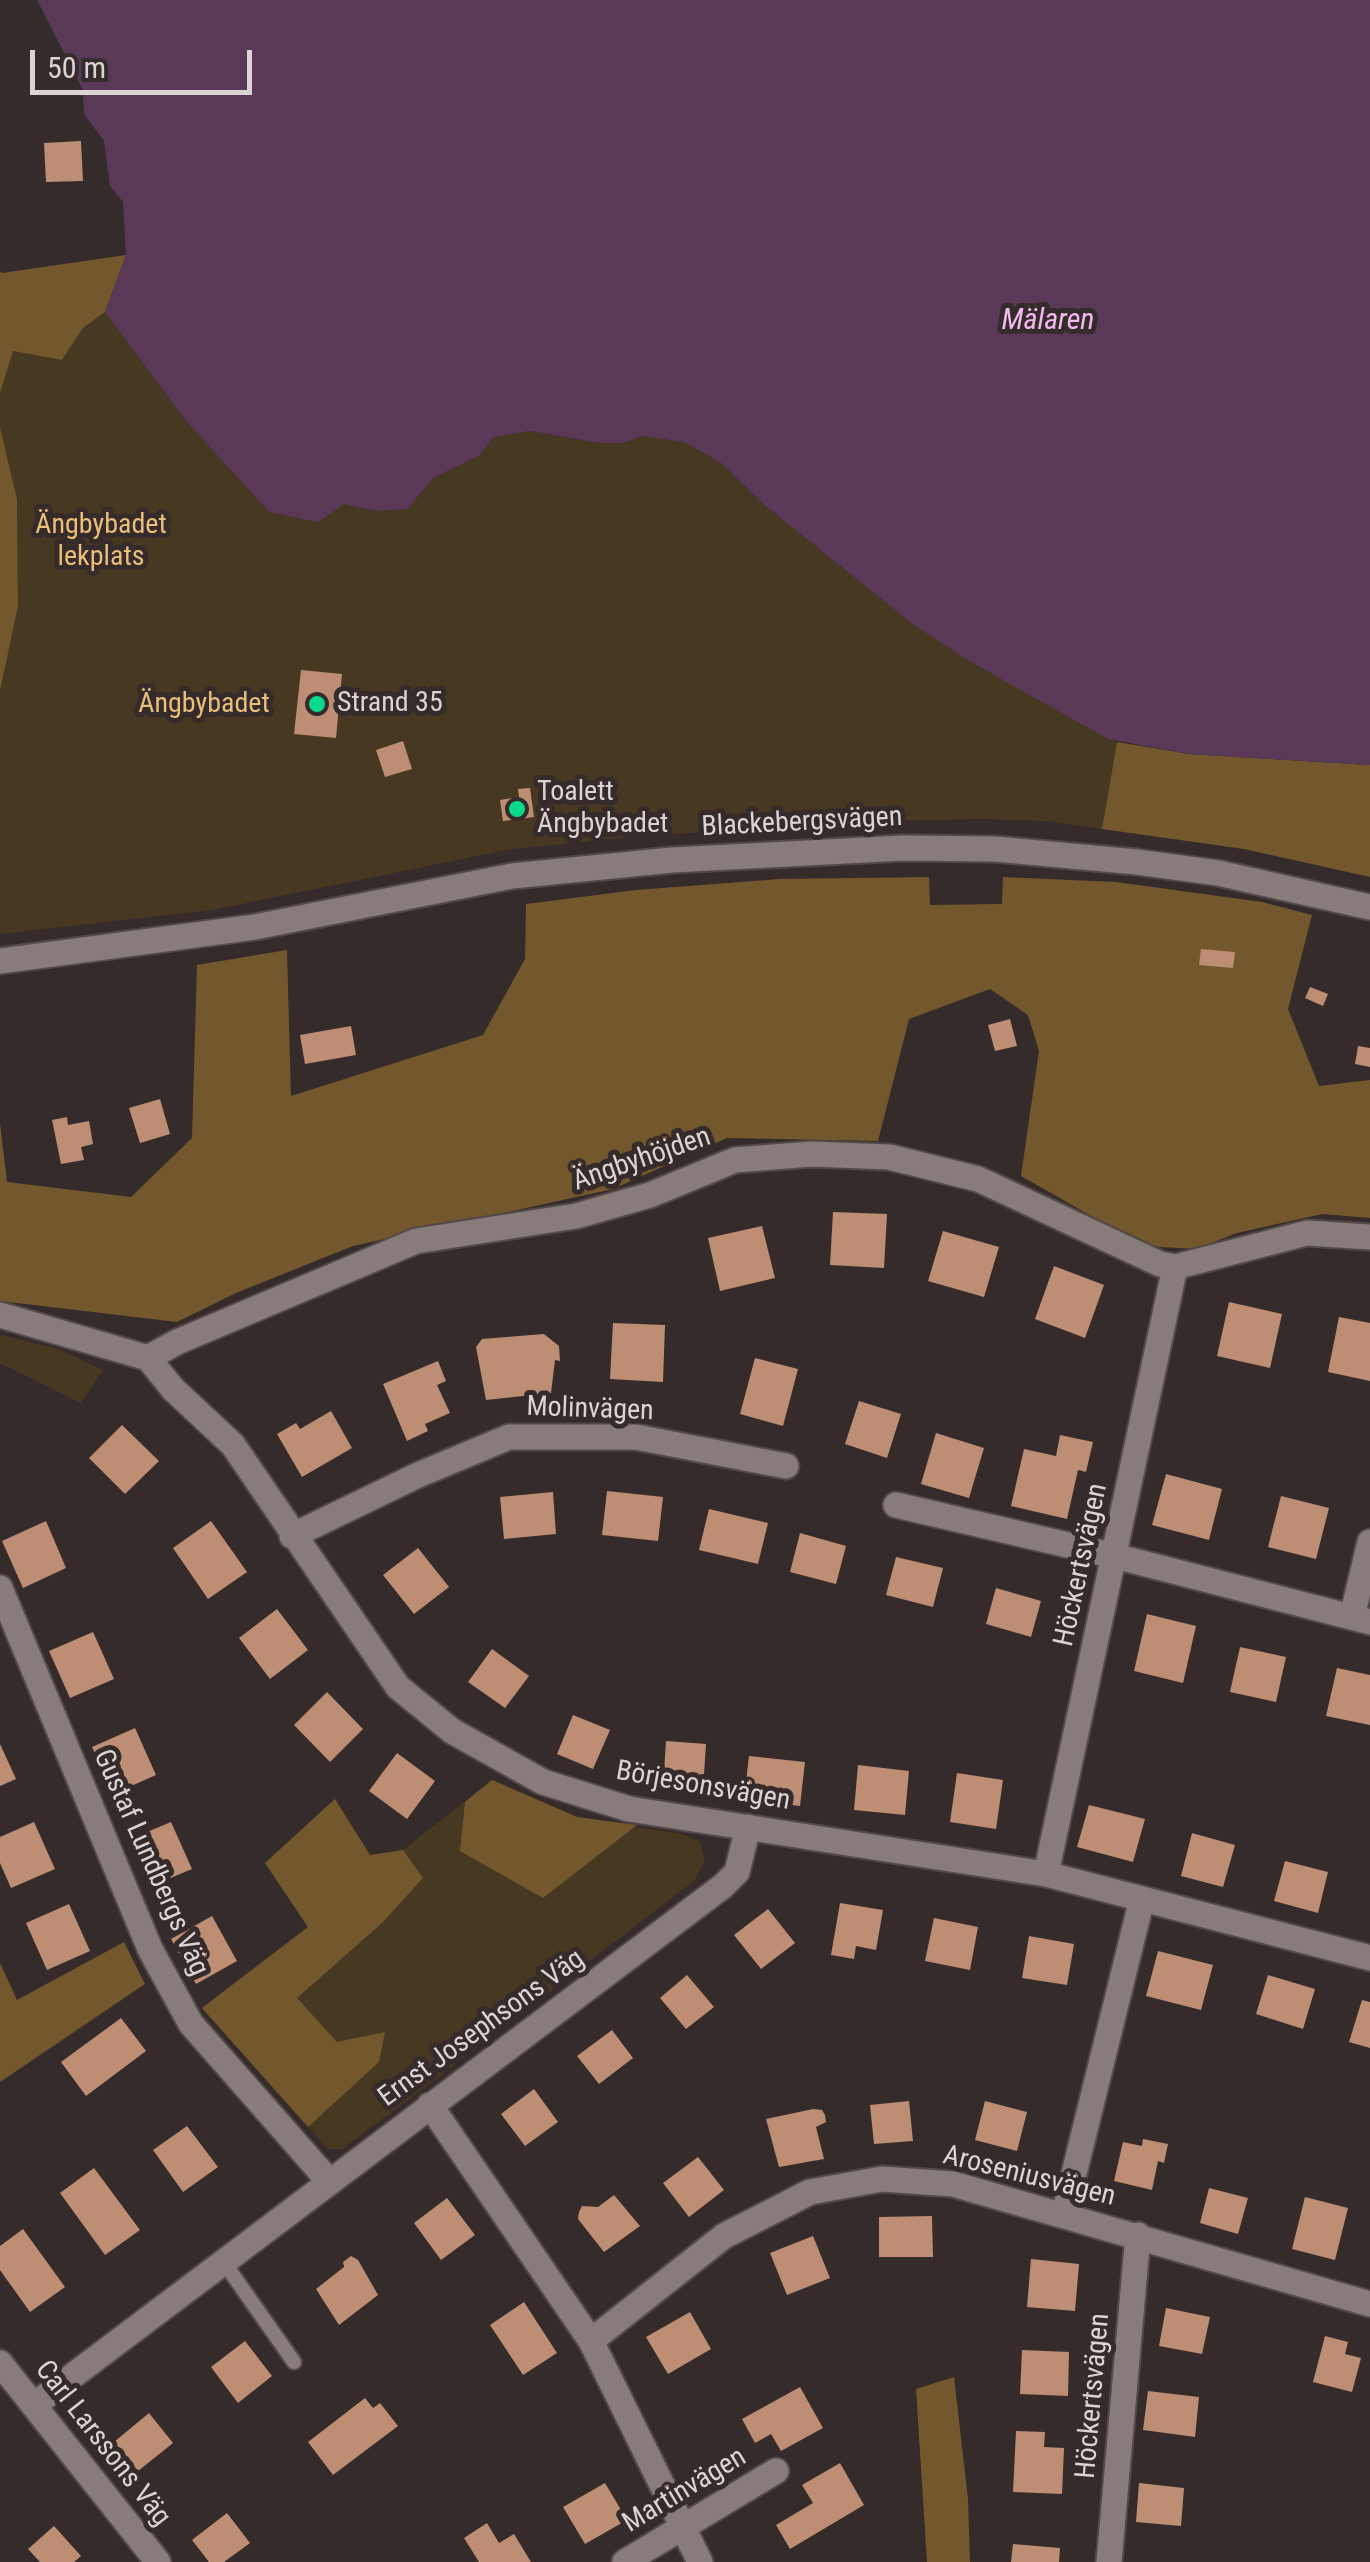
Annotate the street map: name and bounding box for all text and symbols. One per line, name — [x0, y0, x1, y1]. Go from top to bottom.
scale bar — [35, 30, 258, 92]
text: 50 m — [47, 50, 106, 85]
water label: Mälaren — [1002, 303, 1094, 339]
park label: Ängbybadet lekplats — [35, 509, 167, 575]
place label: Strand 35 — [337, 687, 443, 721]
park label: Ängbybadet — [138, 688, 270, 722]
marker: Strand 35 — [306, 693, 328, 715]
place label: Toalett Ängbybadet — [537, 776, 668, 842]
marker: Toalett Ängbybadet — [506, 798, 528, 820]
street label: Blackebergsvägen — [701, 801, 903, 845]
street label: Ängbyhöjden — [569, 1121, 715, 1199]
street label: Molinvägen — [526, 1391, 654, 1429]
street label: Höckertsvägen — [1048, 1480, 1116, 1650]
street label: Gustaf Lundbergs Väg — [85, 1745, 215, 1981]
street label: Börjesonsvägen — [613, 1755, 793, 1819]
street label: Ernst Josephsons Väg — [373, 1943, 591, 2115]
street label: Aroseniusvägen — [939, 2139, 1119, 2215]
street label: Höckertsvägen — [1070, 2312, 1118, 2480]
street label: Carl Larssons Väg — [27, 2355, 177, 2533]
street label: Martinvägen — [617, 2441, 753, 2541]

